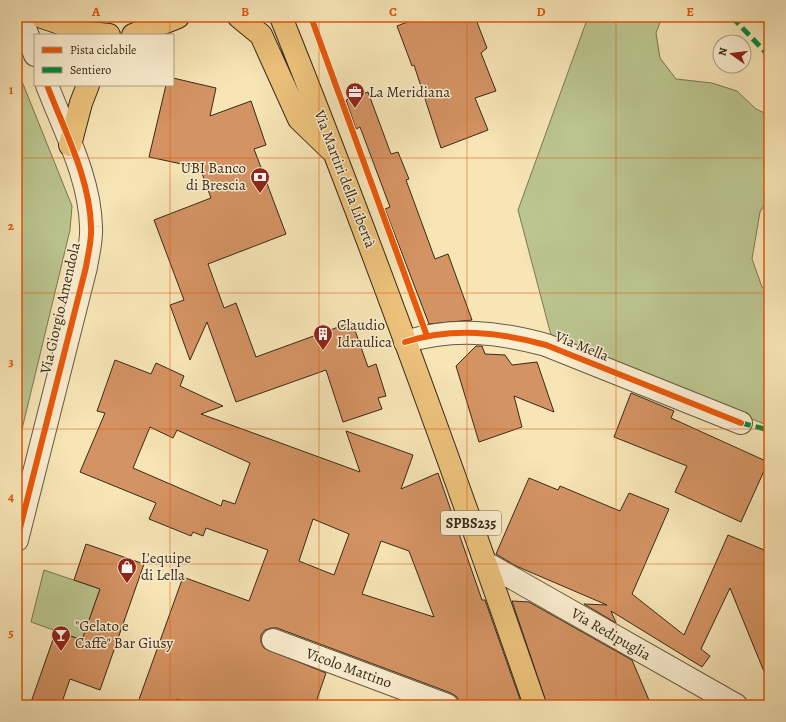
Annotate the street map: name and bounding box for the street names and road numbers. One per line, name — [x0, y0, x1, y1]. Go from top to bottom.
street label: Via Martiri della Libertà — [309, 106, 381, 251]
street label: Via Giorgio Amendola — [35, 240, 85, 377]
street label: Via Mella — [551, 326, 612, 366]
road number: SPBS235 — [441, 511, 501, 535]
street label: Via Redipuglia — [567, 603, 654, 665]
street label: Vicolo Mattino — [302, 643, 395, 693]

